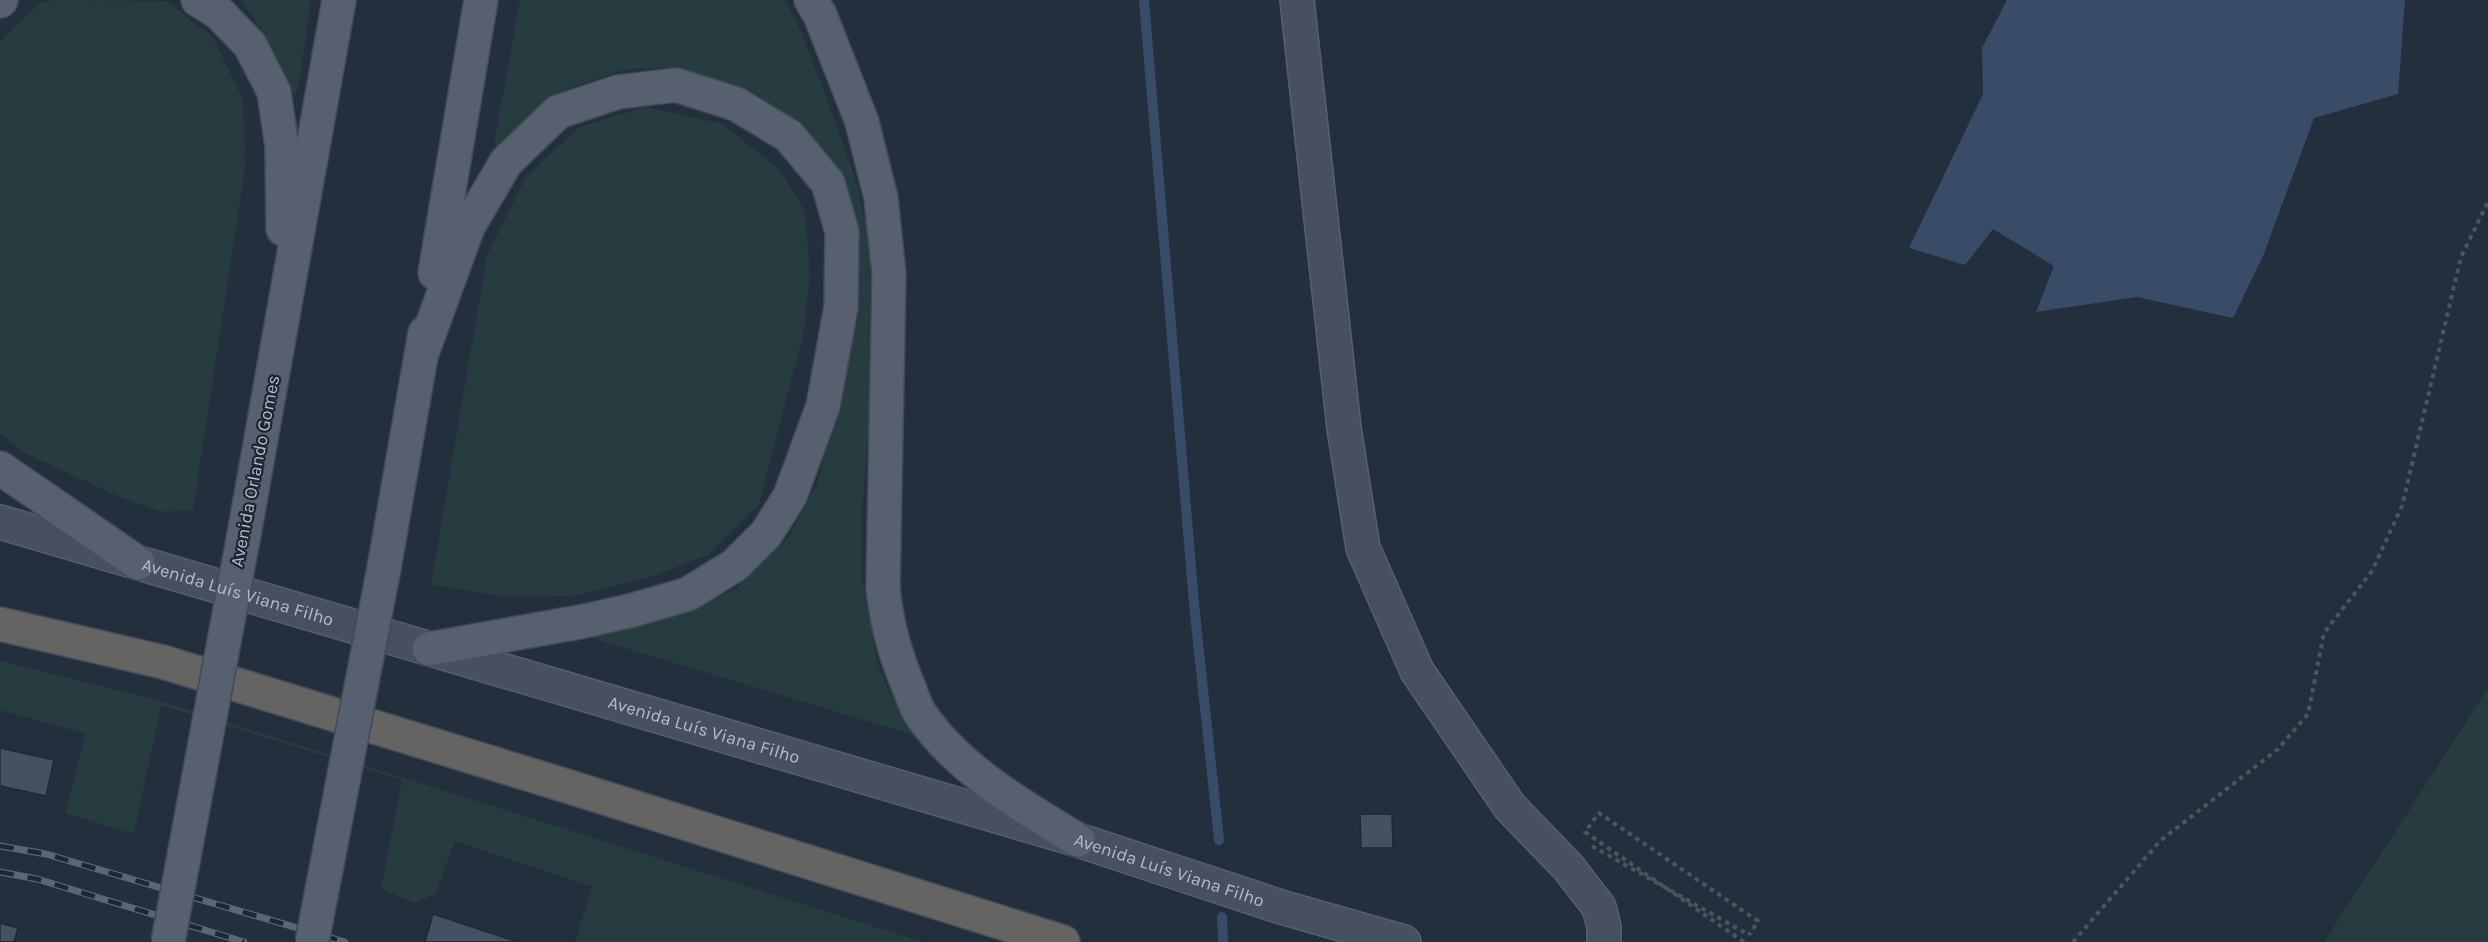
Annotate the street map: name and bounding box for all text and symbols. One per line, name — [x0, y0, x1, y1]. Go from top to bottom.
street label: Avenida Orlando Gomes — [226, 373, 284, 569]
street label: Avenida Luís Viana Filho — [139, 553, 336, 631]
street label: Avenida Luís Viana Filho — [605, 691, 803, 768]
street label: Avenida Luís Viana Filho — [1071, 828, 1267, 912]

